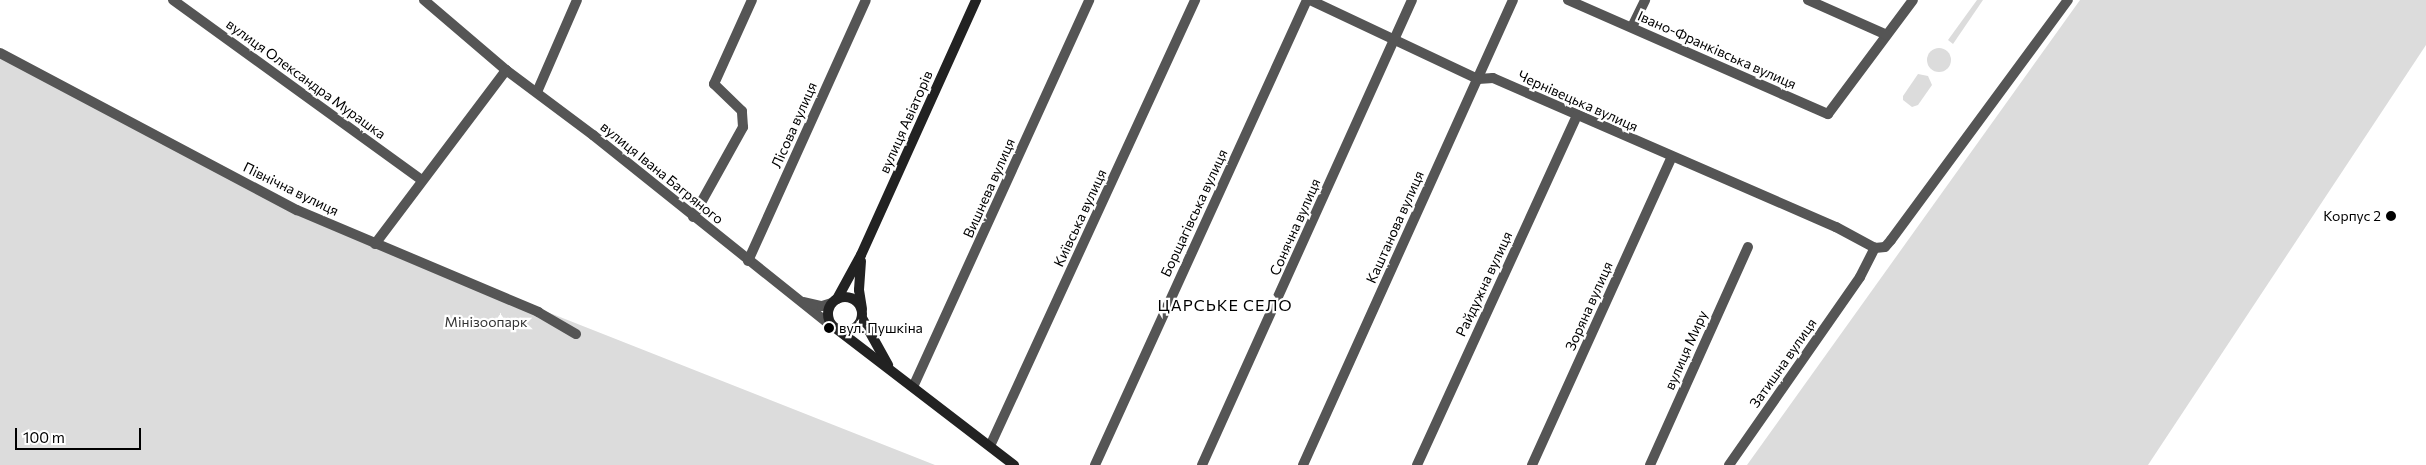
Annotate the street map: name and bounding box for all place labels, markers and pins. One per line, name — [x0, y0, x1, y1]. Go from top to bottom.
place label: Корпус 2 — [2323, 208, 2381, 224]
marker: Корпус 2 — [2385, 210, 2397, 222]
place label: вул. Пушкіна — [839, 320, 923, 336]
marker: вул. Пушкіна — [823, 322, 835, 334]

